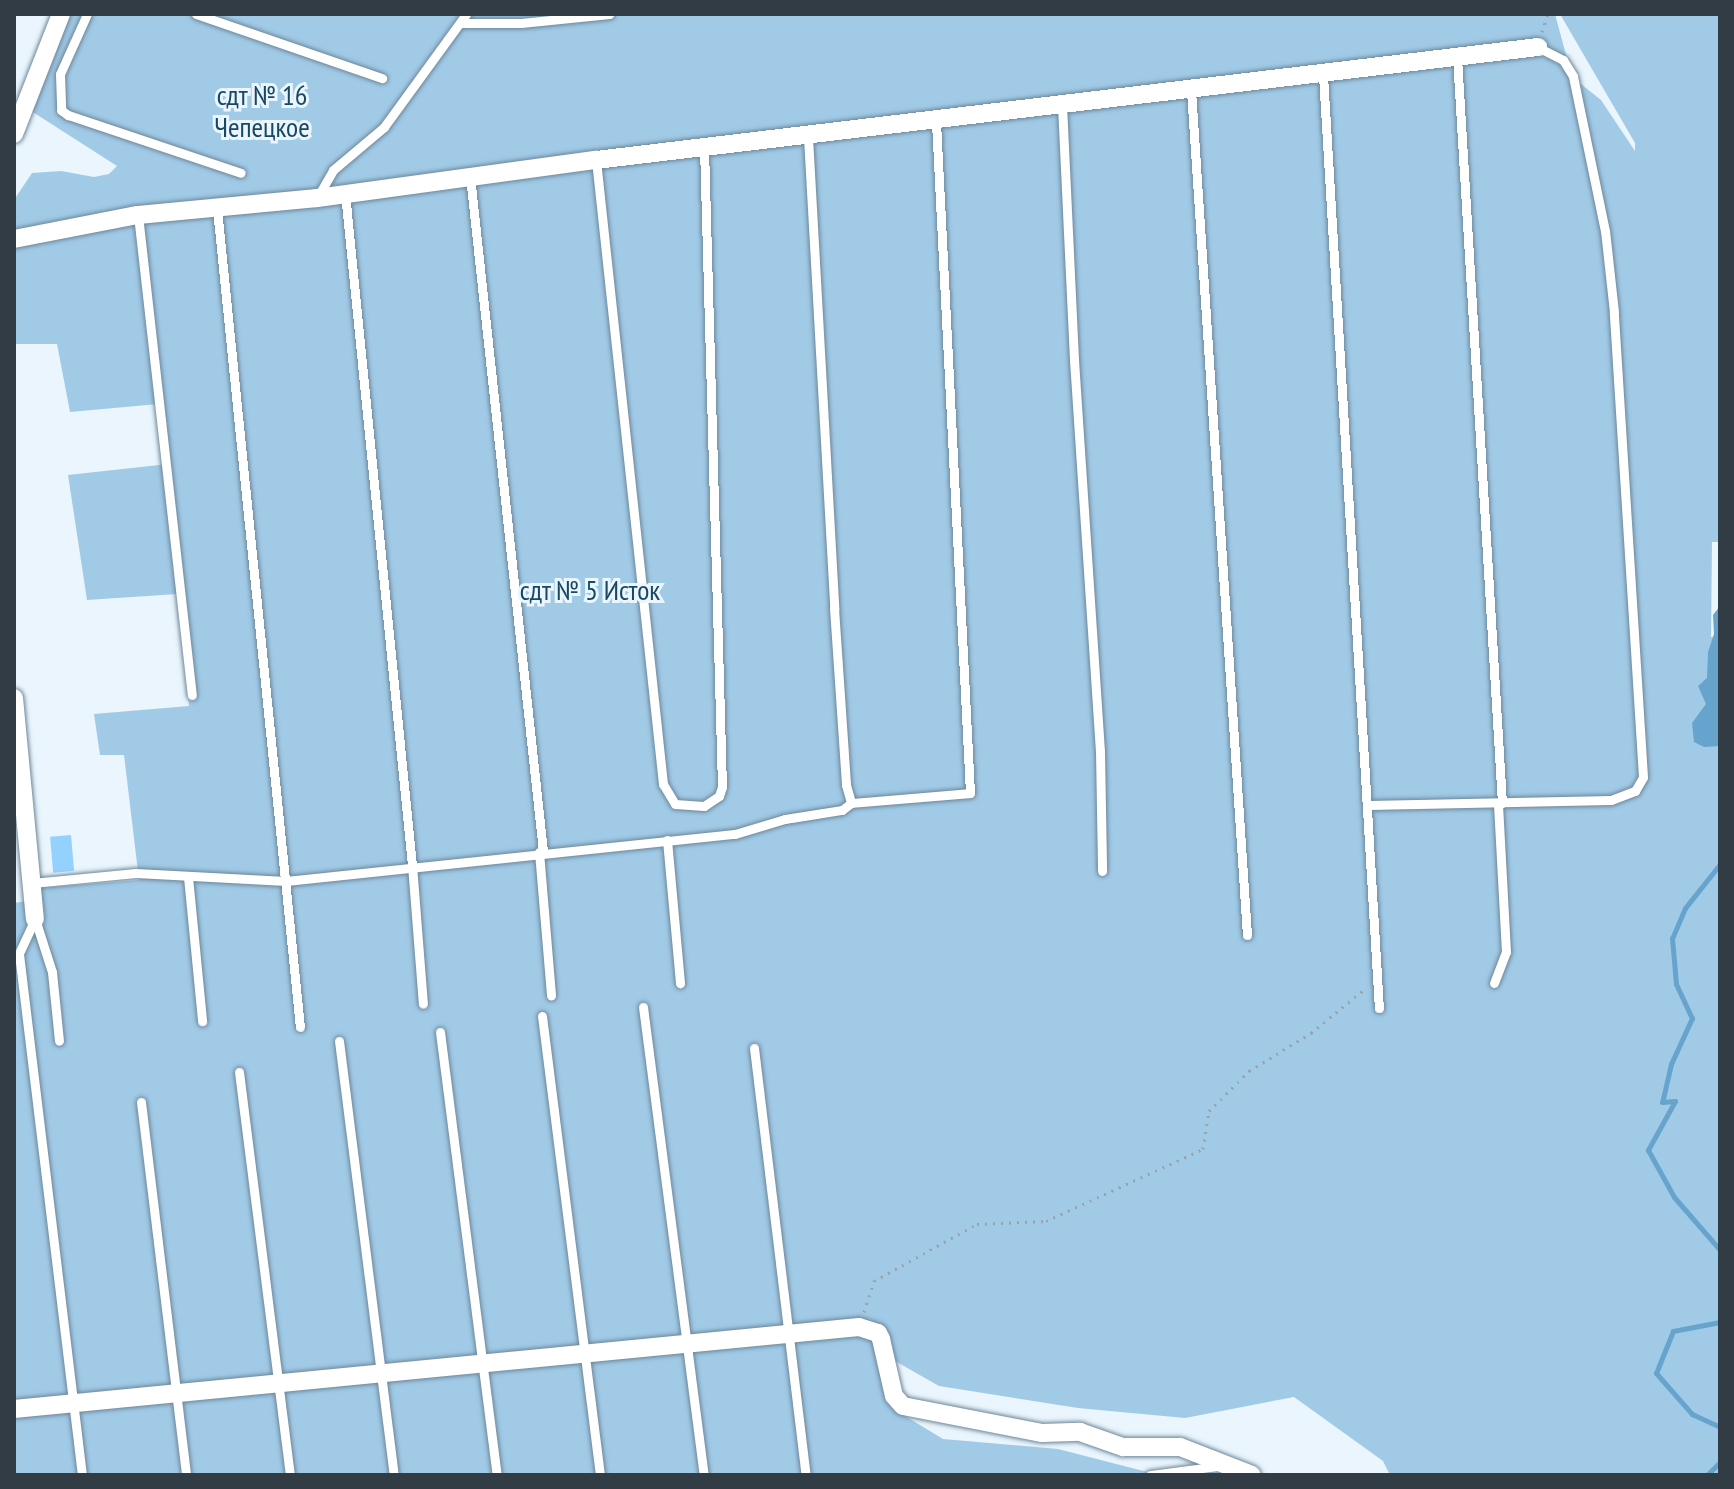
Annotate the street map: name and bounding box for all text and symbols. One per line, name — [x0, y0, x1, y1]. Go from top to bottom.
park label: сдт № 16 Чепецкое — [214, 78, 310, 144]
park label: сдт № 5 Исток — [519, 573, 661, 607]

